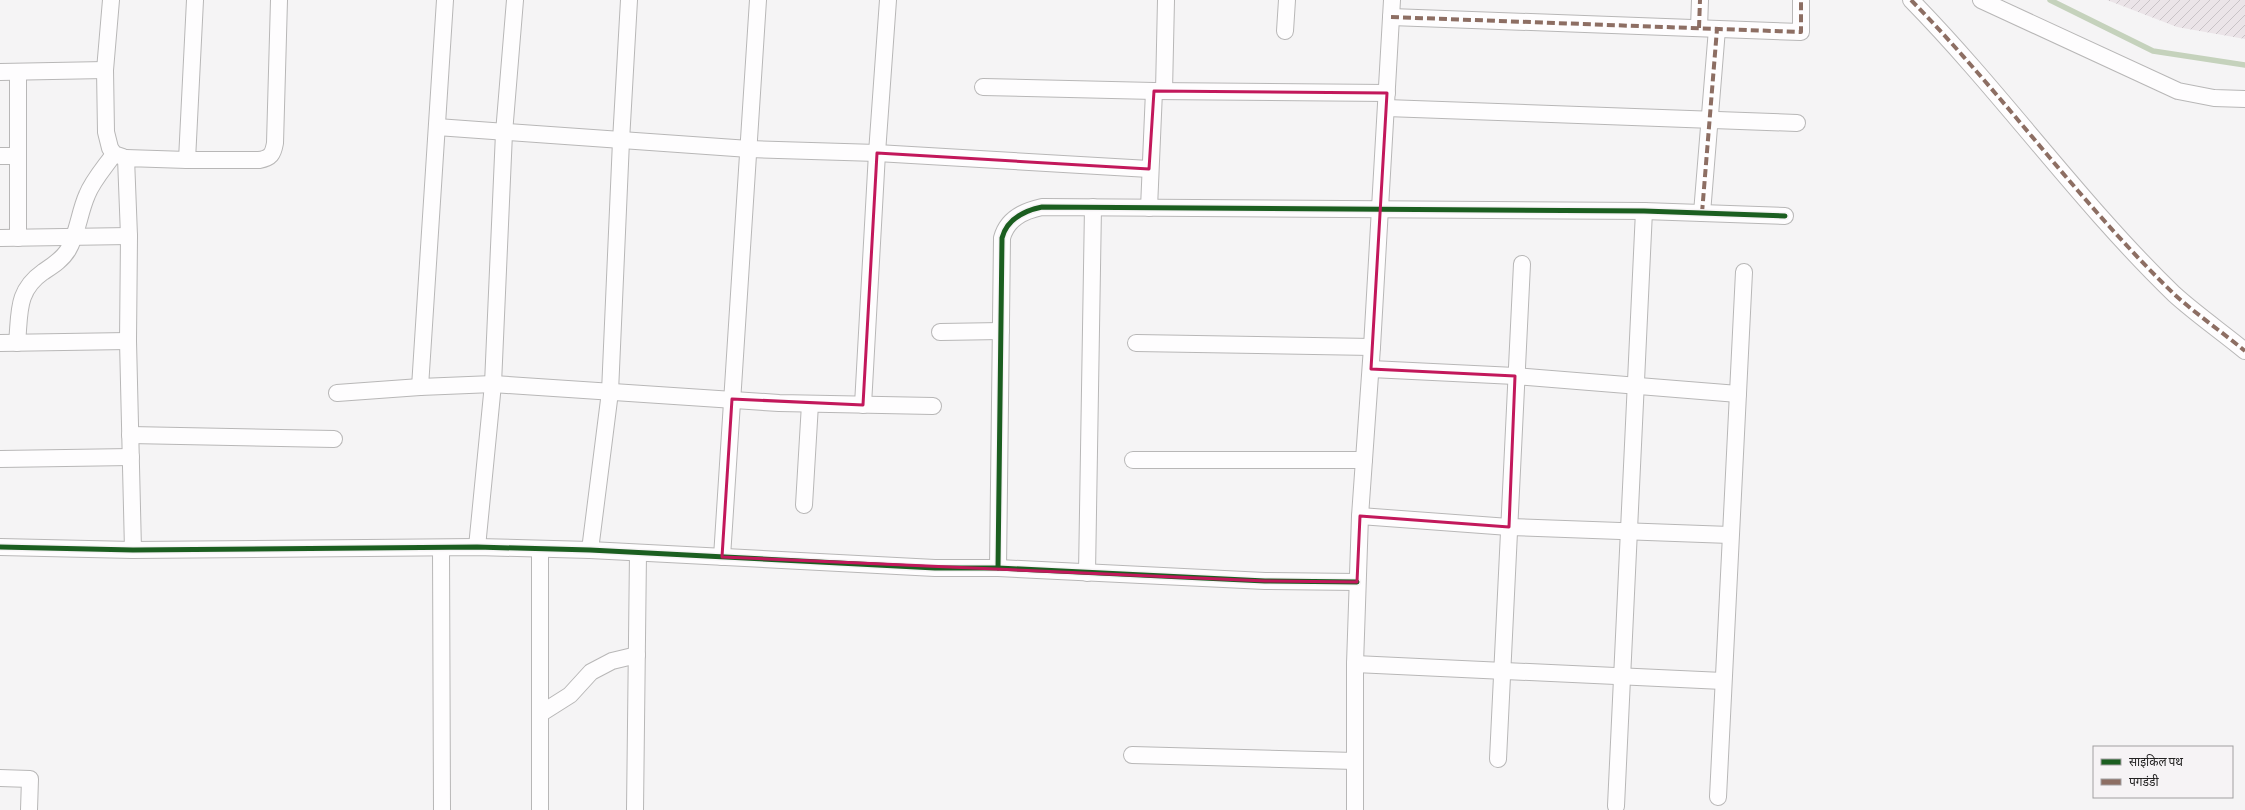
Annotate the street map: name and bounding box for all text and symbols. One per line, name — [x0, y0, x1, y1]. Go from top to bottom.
legend — [2093, 746, 2233, 798]
text: साइकिल पथ — [2129, 754, 2183, 770]
text: पगडंडी — [2129, 774, 2159, 790]

